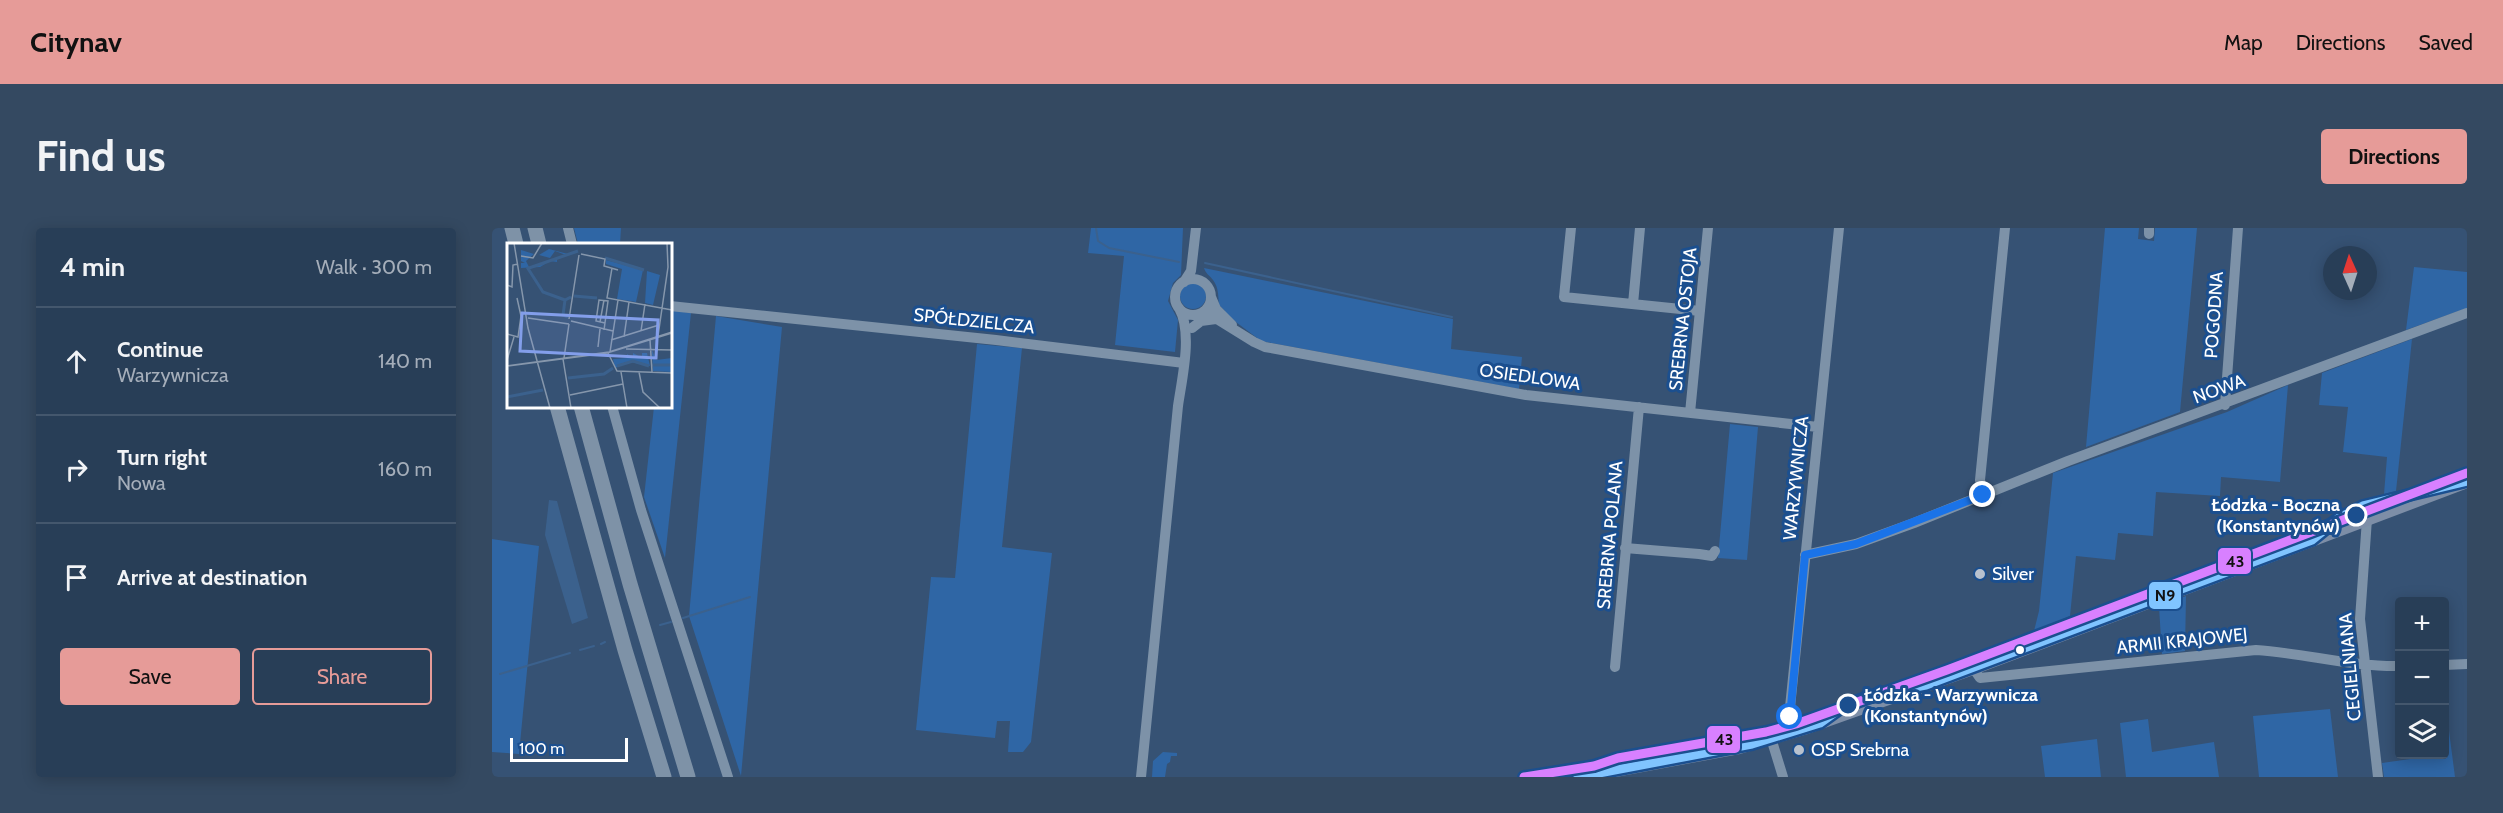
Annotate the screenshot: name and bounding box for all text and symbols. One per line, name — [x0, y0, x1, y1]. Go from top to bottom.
text: Citynav — [30, 25, 122, 59]
text: Map — [2224, 30, 2263, 55]
text: Directions — [2296, 30, 2385, 55]
text: Saved — [2418, 30, 2473, 55]
button: Directions — [2321, 129, 2467, 184]
text: Find us — [36, 130, 165, 182]
inset map — [507, 243, 672, 408]
street label: SREBRNA OSTOJA — [1665, 246, 1701, 392]
north arrow — [2323, 246, 2377, 300]
text: 4 min — [60, 251, 125, 283]
text: Walk · 300 m — [316, 255, 432, 279]
street label: POGODNA — [2200, 271, 2228, 359]
street label: SPÓŁDZIELCZA — [912, 304, 1036, 338]
text: Continue — [117, 336, 203, 363]
icon: ahead — [60, 345, 93, 378]
text: 140 m — [378, 349, 432, 373]
street label: OSIEDLOWA — [1478, 359, 1582, 395]
text: Warzywnicza — [117, 363, 229, 387]
street label: NOWA — [2190, 369, 2248, 409]
street label: WARZYWNICZA — [1779, 415, 1813, 541]
text: Turn right — [117, 444, 207, 471]
icon: right — [60, 453, 93, 486]
text: 160 m — [378, 457, 432, 481]
street label: SREBRNA POLANA — [1593, 460, 1627, 610]
text: Nowa — [117, 471, 166, 495]
route end — [1969, 481, 1995, 507]
place label: Łódzka - Boczna (Konstantynów) — [2212, 494, 2340, 537]
marker: Łódzka - Boczna (Konstantynów) — [2345, 504, 2367, 526]
line badge: 43 — [2217, 547, 2252, 575]
text: 43 — [2226, 552, 2244, 571]
icon: arrive — [60, 561, 93, 594]
place label: Silver — [1992, 563, 2034, 585]
text: Arrive at destination — [117, 564, 307, 591]
marker: Silver — [1973, 567, 1987, 581]
line badge: N9 — [2148, 581, 2182, 610]
text: N9 — [2155, 586, 2175, 605]
map controls — [2395, 597, 2449, 759]
button: + — [2395, 597, 2449, 651]
street label: CEGIELNIANA — [2334, 612, 2366, 722]
street label: ARMII KRAJOWEJ — [2115, 623, 2249, 659]
unlabelled marker — [2014, 644, 2026, 656]
button: Save — [60, 648, 240, 705]
button: Share — [252, 648, 432, 705]
button: − — [2395, 651, 2449, 705]
place label: Łódzka - Warzywnicza (Konstantynów) — [1864, 684, 2038, 727]
marker: Łódzka - Warzywnicza (Konstantynów) — [1837, 694, 1859, 716]
route start — [1776, 703, 1802, 729]
button: layers — [2395, 705, 2449, 759]
line badge: 43 — [1706, 725, 1741, 754]
text: 43 — [1715, 730, 1733, 749]
scale bar — [510, 735, 628, 762]
text: 100 m — [519, 739, 564, 758]
place label: OSP Srebrna — [1811, 739, 1910, 761]
marker: OSP Srebrna — [1792, 743, 1806, 757]

